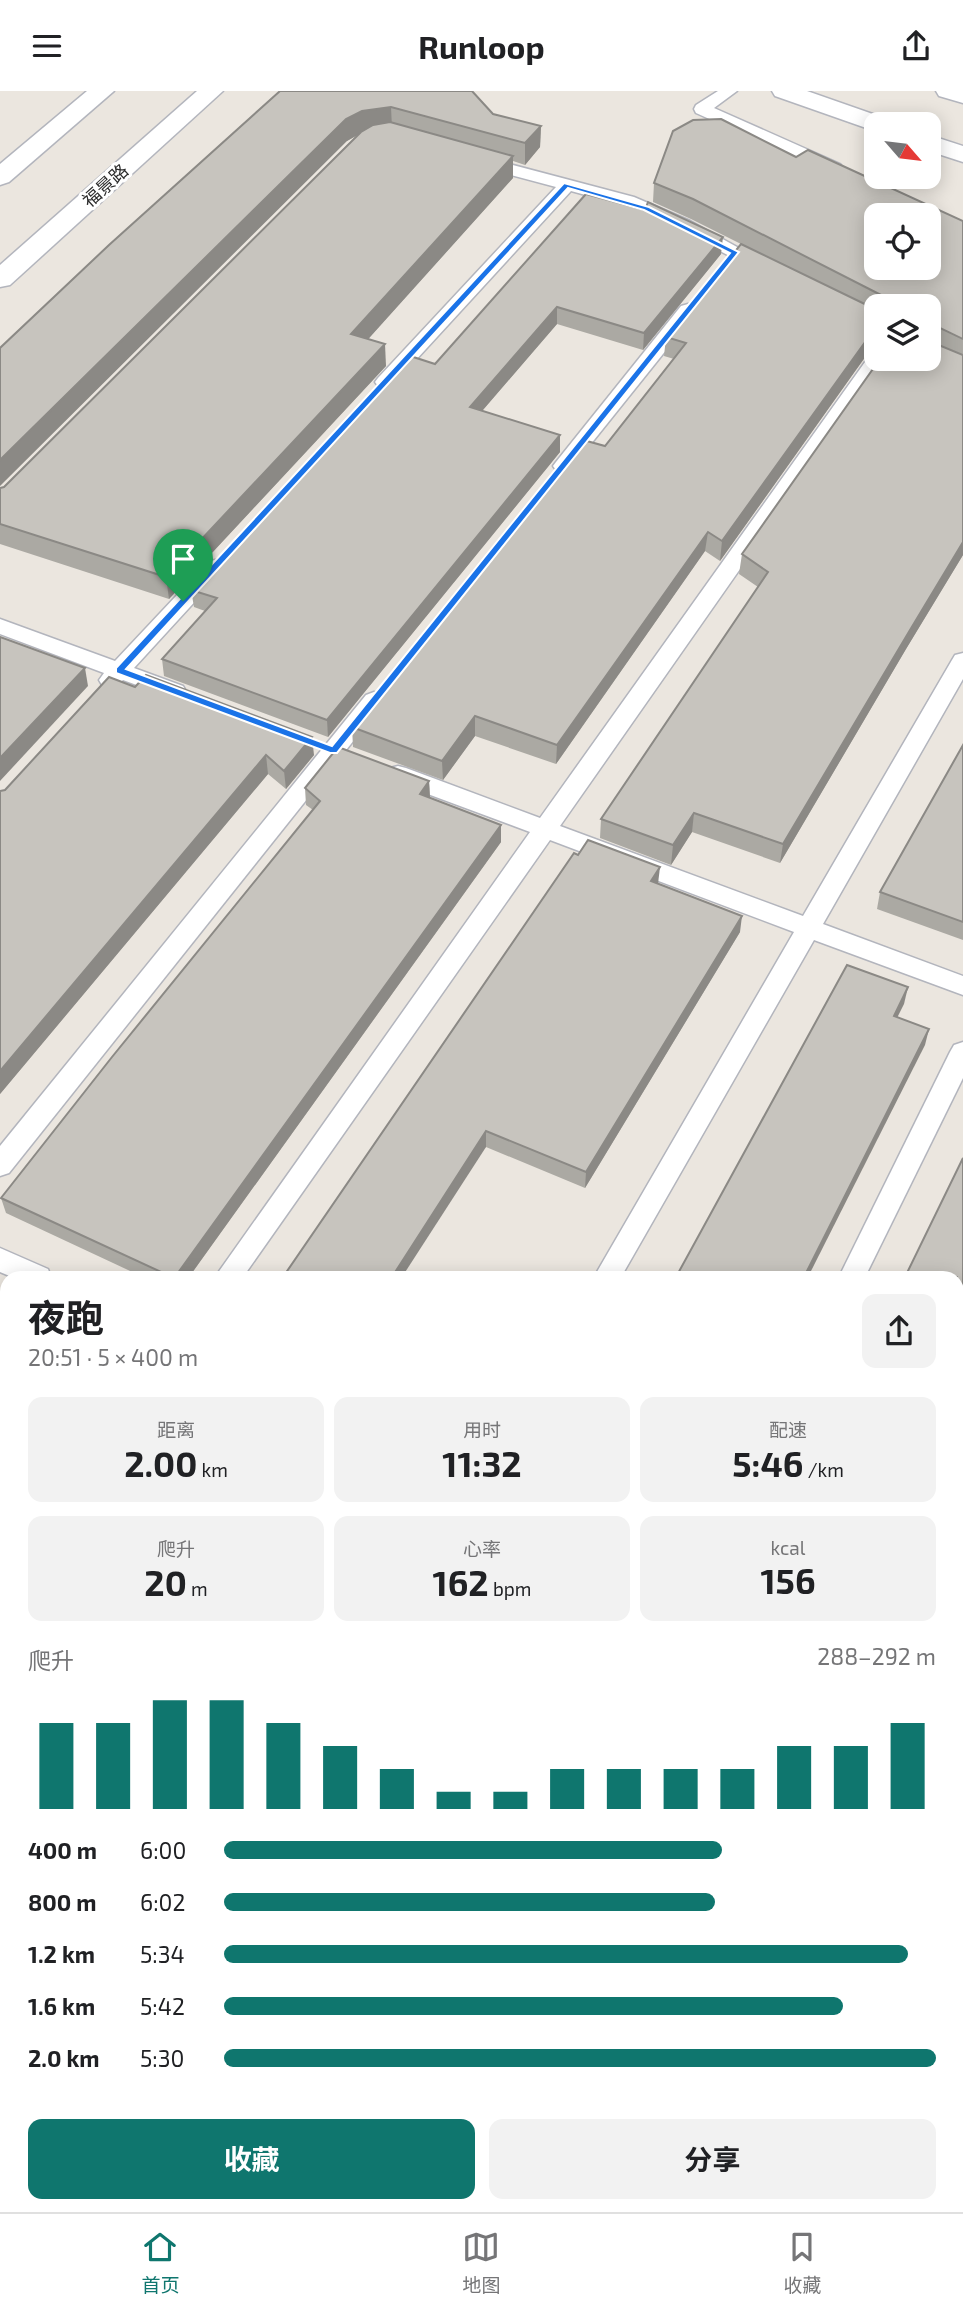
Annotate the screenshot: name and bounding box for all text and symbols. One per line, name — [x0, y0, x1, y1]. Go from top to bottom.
icon: menu — [28, 27, 66, 65]
text: Runloop — [418, 27, 545, 65]
icon: share — [897, 27, 935, 65]
north arrow — [864, 112, 942, 189]
map controls — [864, 112, 941, 371]
street label: 福景路 — [78, 159, 132, 211]
button: locate — [864, 203, 941, 280]
button: layers — [864, 294, 941, 371]
pin — [153, 529, 213, 601]
icon: arrive — [164, 540, 202, 578]
text: 夜跑 — [28, 1294, 104, 1340]
button: share — [862, 1294, 936, 1368]
text: 20:51 · 5 × 400 m — [28, 1343, 198, 1371]
text: 距离 — [157, 1418, 195, 1441]
text: 用时 — [463, 1418, 501, 1441]
text: 配速 — [769, 1418, 807, 1441]
text: 2.00 — [124, 1442, 197, 1484]
text: 11:32 — [442, 1442, 522, 1484]
text: 5:46 — [732, 1442, 803, 1484]
text: km — [197, 1458, 228, 1481]
text: /km — [803, 1458, 844, 1481]
text: kcal — [771, 1536, 805, 1559]
text: 爬升 — [157, 1537, 195, 1560]
text: 心率 — [463, 1537, 501, 1560]
text: 156 — [760, 1559, 816, 1601]
text: 20 — [144, 1561, 187, 1603]
text: 162 — [433, 1561, 489, 1603]
text: m — [187, 1577, 208, 1600]
text: bpm — [489, 1577, 531, 1600]
text: 288–292 m — [817, 1642, 936, 1670]
text: 爬升 — [28, 1646, 74, 1674]
text: 400 m — [28, 1836, 97, 1864]
text: 6:00 — [140, 1836, 186, 1864]
text: 800 m — [28, 1888, 97, 1916]
text: 6:02 — [140, 1888, 185, 1916]
text: 1.2 km — [28, 1940, 95, 1968]
text: 5:34 — [140, 1940, 185, 1968]
text: 1.6 km — [28, 1992, 95, 2020]
text: 5:42 — [140, 1992, 185, 2020]
text: 2.0 km — [28, 2044, 100, 2072]
text: 5:30 — [140, 2044, 184, 2072]
button: 收藏 — [28, 2119, 475, 2199]
button: 分享 — [489, 2119, 936, 2199]
tab: 首页 — [141, 2228, 180, 2297]
tab: 地图 — [462, 2228, 501, 2297]
tab: 收藏 — [783, 2228, 822, 2297]

